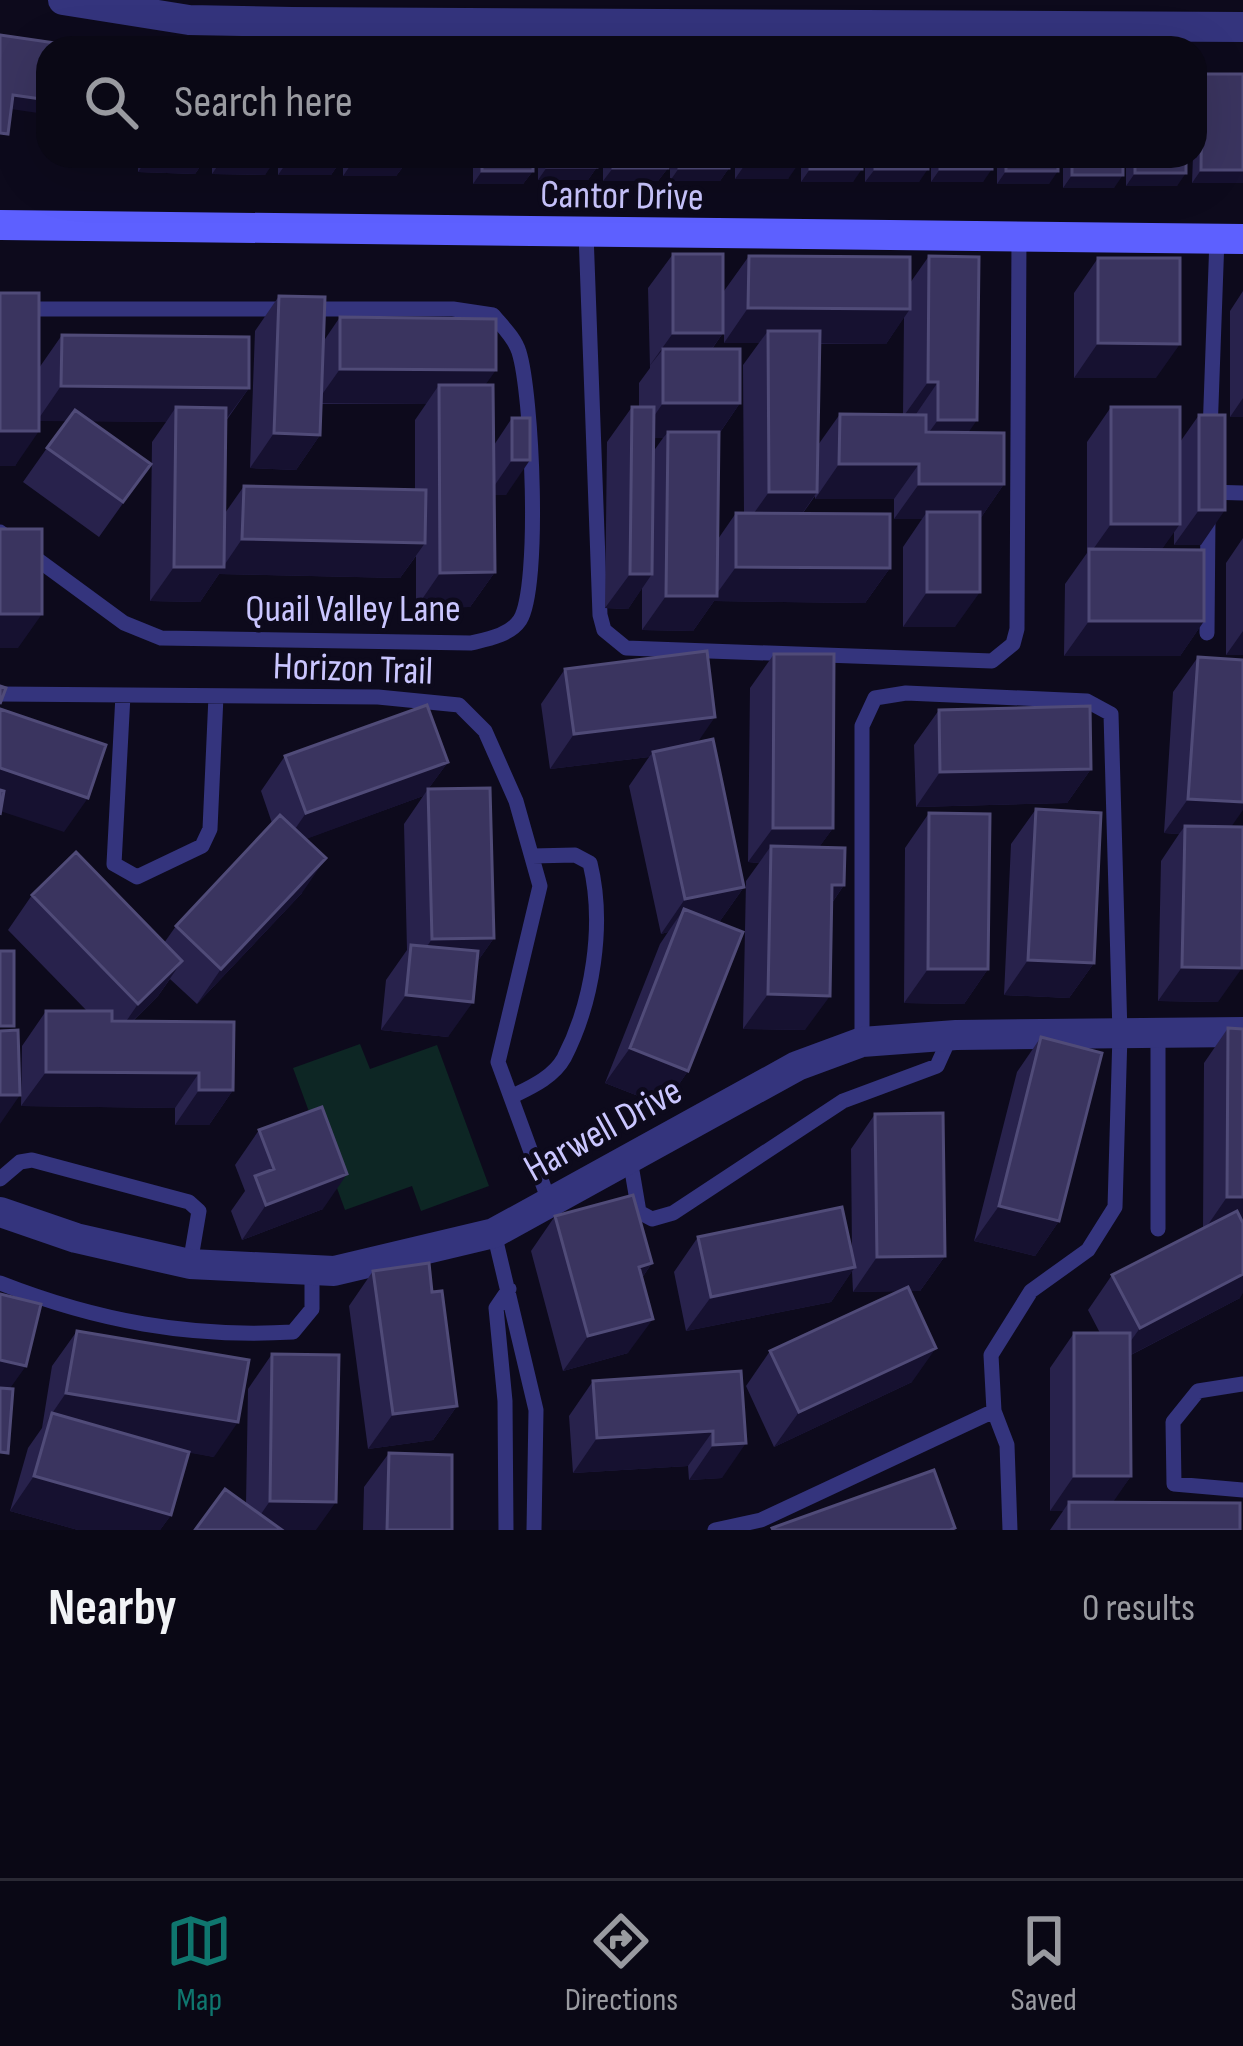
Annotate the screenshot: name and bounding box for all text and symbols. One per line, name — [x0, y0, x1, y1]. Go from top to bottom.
search box — [36, 36, 1207, 168]
icon: search — [78, 69, 144, 135]
text: Search here — [174, 75, 353, 130]
street label: Cantor Drive — [540, 172, 704, 221]
street label: Quail Valley Lane — [245, 586, 461, 633]
street label: Horizon Trail — [272, 643, 434, 696]
street label: Harwell Drive — [516, 1068, 690, 1193]
text: Nearby — [48, 1578, 177, 1639]
text: 0 results — [1082, 1585, 1195, 1632]
tab: Map — [166, 1908, 232, 2020]
tab: Directions — [565, 1908, 678, 2020]
tab: Saved — [1011, 1908, 1077, 2020]

